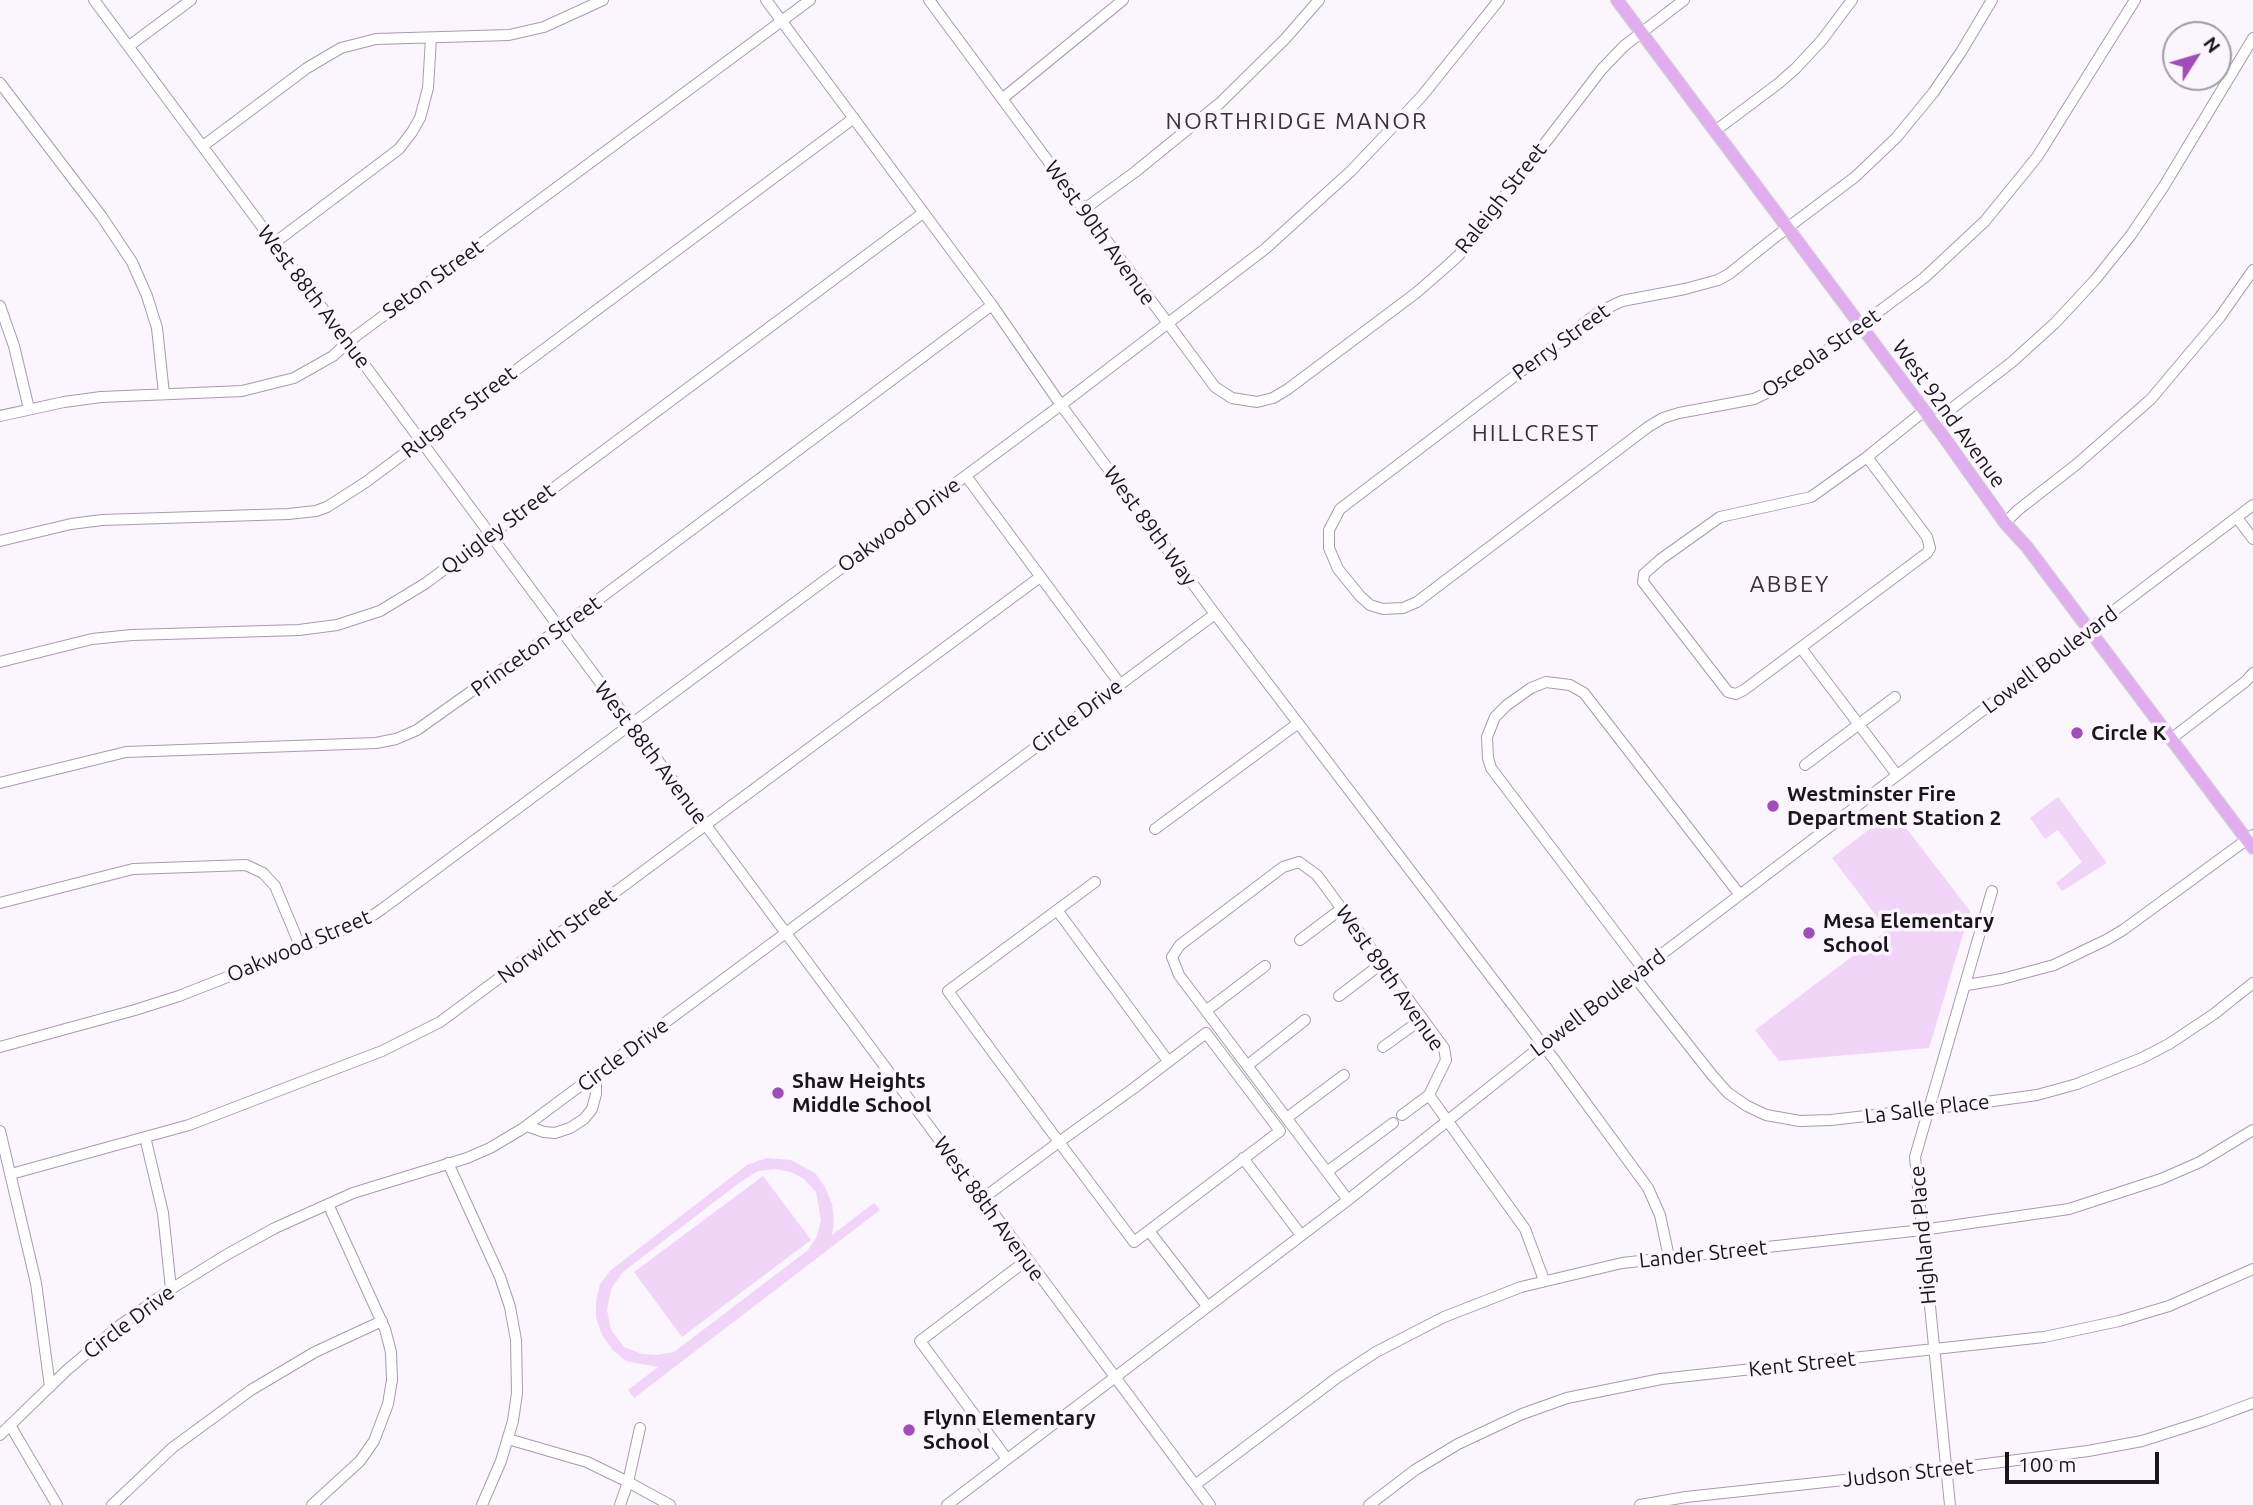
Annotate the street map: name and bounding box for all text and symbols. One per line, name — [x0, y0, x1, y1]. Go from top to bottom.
north arrow — [2162, 21, 2232, 91]
text: N — [2199, 32, 2225, 57]
district label: NORTHRIDGE MANOR — [1168, 107, 1426, 135]
street label: Raleigh Street — [1450, 138, 1552, 258]
street label: West 90th Avenue — [1039, 156, 1161, 310]
street label: West 88th Avenue — [252, 221, 376, 373]
street label: Seton Street — [378, 234, 488, 324]
street label: Perry Street — [1508, 298, 1614, 386]
street label: Osceola Street — [1757, 303, 1885, 403]
street label: West 92nd Avenue — [1887, 335, 2011, 493]
street label: Rutgers Street — [397, 361, 521, 463]
district label: HILLCREST — [1473, 419, 1599, 447]
street label: West 89th Way — [1098, 461, 1202, 591]
street label: Oakwood Drive — [833, 472, 965, 578]
street label: Quigley Street — [436, 478, 560, 580]
district label: ABBEY — [1750, 570, 1830, 598]
street label: Princeton Street — [466, 590, 606, 702]
street label: Lowell Boulevard — [1977, 601, 2123, 719]
street label: Circle Drive — [1027, 674, 1127, 758]
street label: West 88th Avenue — [589, 677, 713, 829]
place label: Circle K — [2091, 720, 2166, 746]
marker: Circle K — [2069, 725, 2085, 741]
place label: Westminster Fire Department Station 2 — [1787, 781, 2001, 831]
marker: Westminster Fire Department Station 2 — [1765, 798, 1781, 814]
street label: Norwich Street — [493, 883, 621, 989]
street label: West 89th Avenue — [1330, 900, 1450, 1056]
street label: Oakwood Street — [223, 904, 375, 988]
place label: Mesa Elementary School — [1823, 908, 1994, 958]
marker: Mesa Elementary School — [1801, 925, 1817, 941]
street label: Lowell Boulevard — [1525, 944, 1671, 1062]
street label: Circle Drive — [573, 1013, 673, 1097]
place label: Shaw Heights Middle School — [792, 1068, 931, 1118]
marker: Shaw Heights Middle School — [770, 1085, 786, 1101]
street label: La Salle Place — [1863, 1089, 1991, 1129]
street label: West 88th Avenue — [928, 1132, 1050, 1286]
street label: Highland Place — [1904, 1164, 1942, 1306]
street label: Lander Street — [1638, 1235, 1768, 1273]
street label: Circle Drive — [79, 1280, 179, 1364]
street label: Kent Street — [1747, 1346, 1857, 1382]
place label: Flynn Elementary School — [923, 1405, 1096, 1455]
marker: Flynn Elementary School — [901, 1422, 917, 1438]
scale bar — [2008, 1438, 2162, 1482]
text: 100 m — [2018, 1452, 2076, 1476]
street label: Judson Street — [1841, 1454, 1975, 1492]

